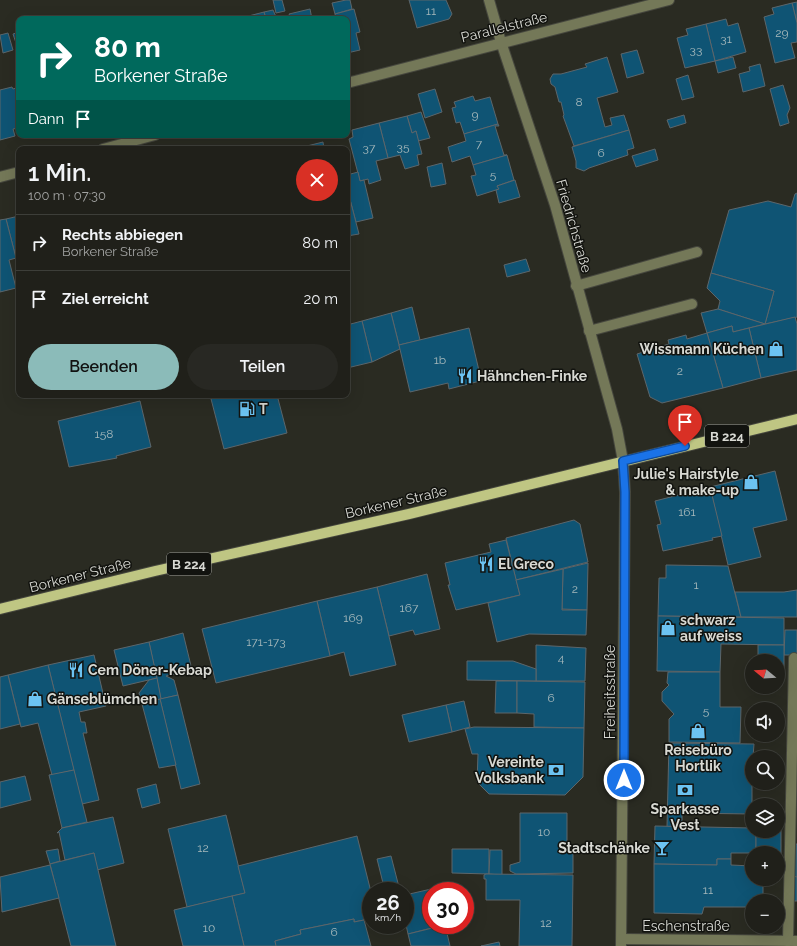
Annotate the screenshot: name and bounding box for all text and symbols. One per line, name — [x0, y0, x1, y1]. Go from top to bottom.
house number: 11 — [426, 4, 436, 18]
street label: Parallelstraße — [459, 9, 549, 45]
house number: 29 — [775, 26, 789, 40]
text: 80 m — [94, 31, 161, 64]
icon: right — [28, 32, 80, 84]
house number: 31 — [720, 32, 732, 46]
house number: 33 — [690, 43, 702, 57]
text: Borkener Straße — [94, 65, 228, 86]
house number: 8 — [575, 95, 583, 109]
icon: arrive — [72, 108, 94, 130]
house number: 9 — [471, 108, 479, 122]
text: Dann — [28, 110, 64, 128]
house number: 7 — [476, 137, 483, 151]
house number: 35 — [397, 140, 410, 154]
house number: 37 — [363, 141, 376, 155]
house number: 6 — [597, 146, 605, 160]
text: 1 Min. — [28, 158, 91, 187]
button: close — [296, 159, 338, 201]
house number: 5 — [490, 168, 497, 182]
street label: Friedrichstraße — [553, 177, 595, 275]
text: 100 m · 07:30 — [28, 188, 106, 203]
text: Rechts abbiegen — [62, 226, 183, 244]
icon: right — [28, 232, 50, 254]
text: 80 m — [302, 234, 338, 252]
text: Borkener Straße — [62, 244, 158, 259]
icon: arrive — [28, 288, 50, 310]
text: Ziel erreicht — [62, 290, 149, 308]
text: 20 m — [303, 290, 338, 308]
shop icon: Wissmann Küchen — [767, 340, 785, 358]
place label: Wissmann Küchen — [640, 341, 764, 357]
button: Beenden — [28, 344, 179, 390]
button: Teilen — [187, 344, 338, 390]
house number: 1b — [434, 353, 446, 367]
house number: 2 — [677, 364, 683, 378]
restaurant icon: Hähnchen-Finke — [456, 367, 474, 385]
place label: Hähnchen-Finke — [477, 368, 588, 384]
fuel station icon: T — [238, 400, 256, 418]
place label: T — [259, 401, 268, 417]
pin — [668, 405, 702, 446]
icon: arrive — [674, 411, 696, 433]
road number: B 224 — [705, 425, 749, 447]
house number: 158 — [95, 427, 113, 441]
place label: Julie's Hairstyle & make-up — [634, 466, 740, 498]
shop icon: Julie's Hairstyle & make-up — [742, 473, 760, 491]
street label: Borkener Straße — [344, 483, 448, 521]
house number: 161 — [678, 505, 696, 519]
road number: B 224 — [167, 553, 211, 575]
street label: Borkener Straße — [28, 555, 132, 595]
restaurant icon: El Greco — [477, 555, 495, 573]
place label: El Greco — [498, 556, 555, 572]
house number: 1 — [693, 578, 699, 592]
house number: 2 — [572, 582, 578, 596]
house number: 167 — [400, 601, 419, 615]
house number: 169 — [343, 611, 363, 625]
place label: schwarz auf weiss — [680, 612, 742, 644]
shop icon: schwarz auf weiss — [659, 619, 677, 637]
house number: 171-173 — [246, 635, 286, 649]
street label: Freiheitsstraße — [602, 645, 618, 739]
house number: 4 — [558, 651, 565, 665]
north arrow — [745, 654, 785, 694]
map controls — [745, 654, 785, 934]
restaurant icon: Cem Döner-Kebap — [67, 661, 85, 679]
place label: Cem Döner-Kebap — [88, 662, 212, 678]
shop icon: Gänseblümchen — [26, 690, 44, 708]
place label: Gänseblümchen — [47, 691, 157, 707]
house number: 6 — [547, 691, 555, 705]
button: sound — [745, 702, 785, 742]
house number: 5 — [703, 704, 710, 718]
shop icon: Reisebüro Hortlik — [689, 722, 707, 740]
place label: Reisebüro Hortlik — [664, 742, 732, 774]
button: search — [745, 750, 785, 790]
place label: Vereinte Volksbank — [475, 754, 545, 786]
position arrow — [603, 759, 645, 801]
bank icon: Vereinte Volksbank — [547, 761, 565, 779]
bank icon: Sparkasse Vest — [676, 781, 694, 799]
button: layers — [745, 798, 785, 838]
place label: Sparkasse Vest — [651, 801, 720, 833]
house number: 10 — [538, 825, 550, 839]
bar icon: Stadtschänke — [653, 839, 671, 857]
place label: Stadtschänke — [558, 840, 651, 856]
house number: 12 — [197, 841, 209, 855]
button: + — [745, 846, 785, 886]
speed limit sign: 30 — [422, 882, 474, 934]
house number: 11 — [703, 883, 713, 897]
text: 26 — [376, 891, 400, 915]
button: − — [745, 894, 785, 934]
text: km/h — [375, 912, 401, 923]
house number: 12 — [540, 916, 552, 930]
street label: Eschenstraße — [642, 918, 730, 934]
house number: 10 — [203, 921, 215, 935]
house number: 6 — [330, 925, 338, 939]

